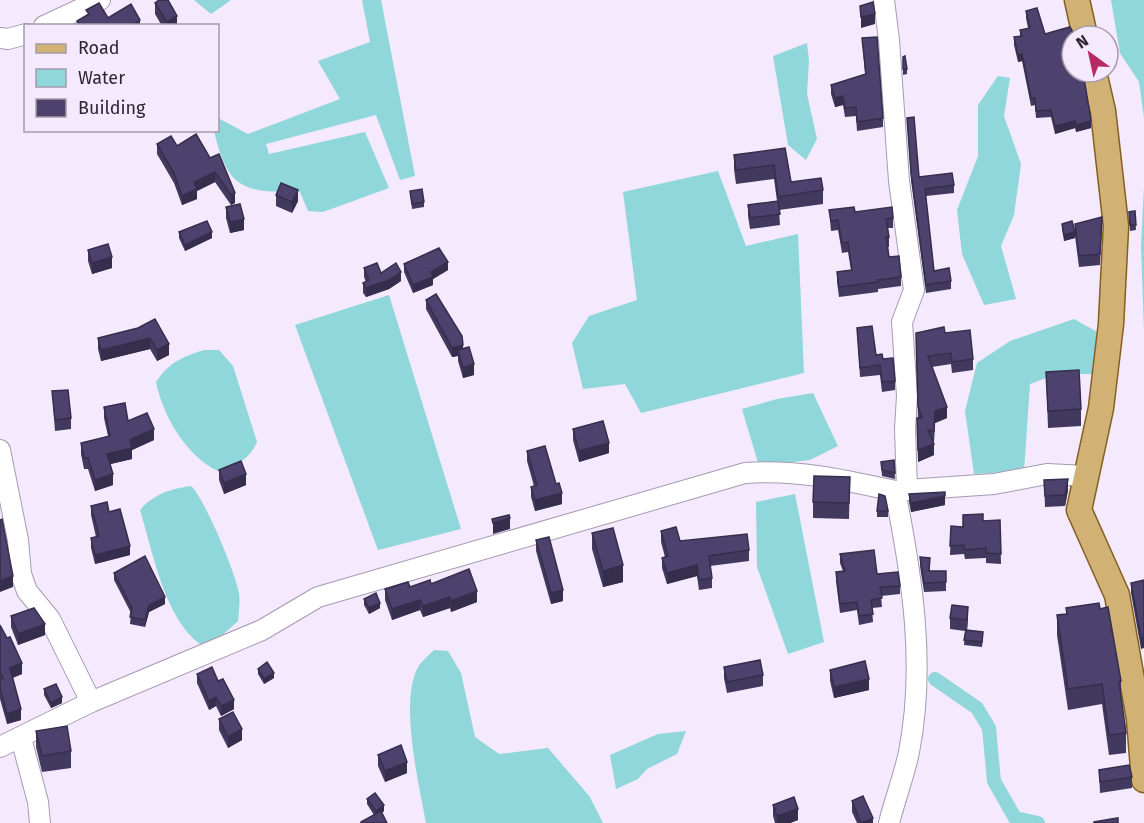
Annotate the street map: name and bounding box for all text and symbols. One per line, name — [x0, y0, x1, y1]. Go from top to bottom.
legend — [24, 24, 219, 132]
north arrow — [1060, 24, 1120, 84]
text: N — [1072, 31, 1092, 53]
text: Road — [78, 37, 120, 59]
text: Water — [78, 67, 125, 89]
text: Building — [78, 97, 146, 119]

